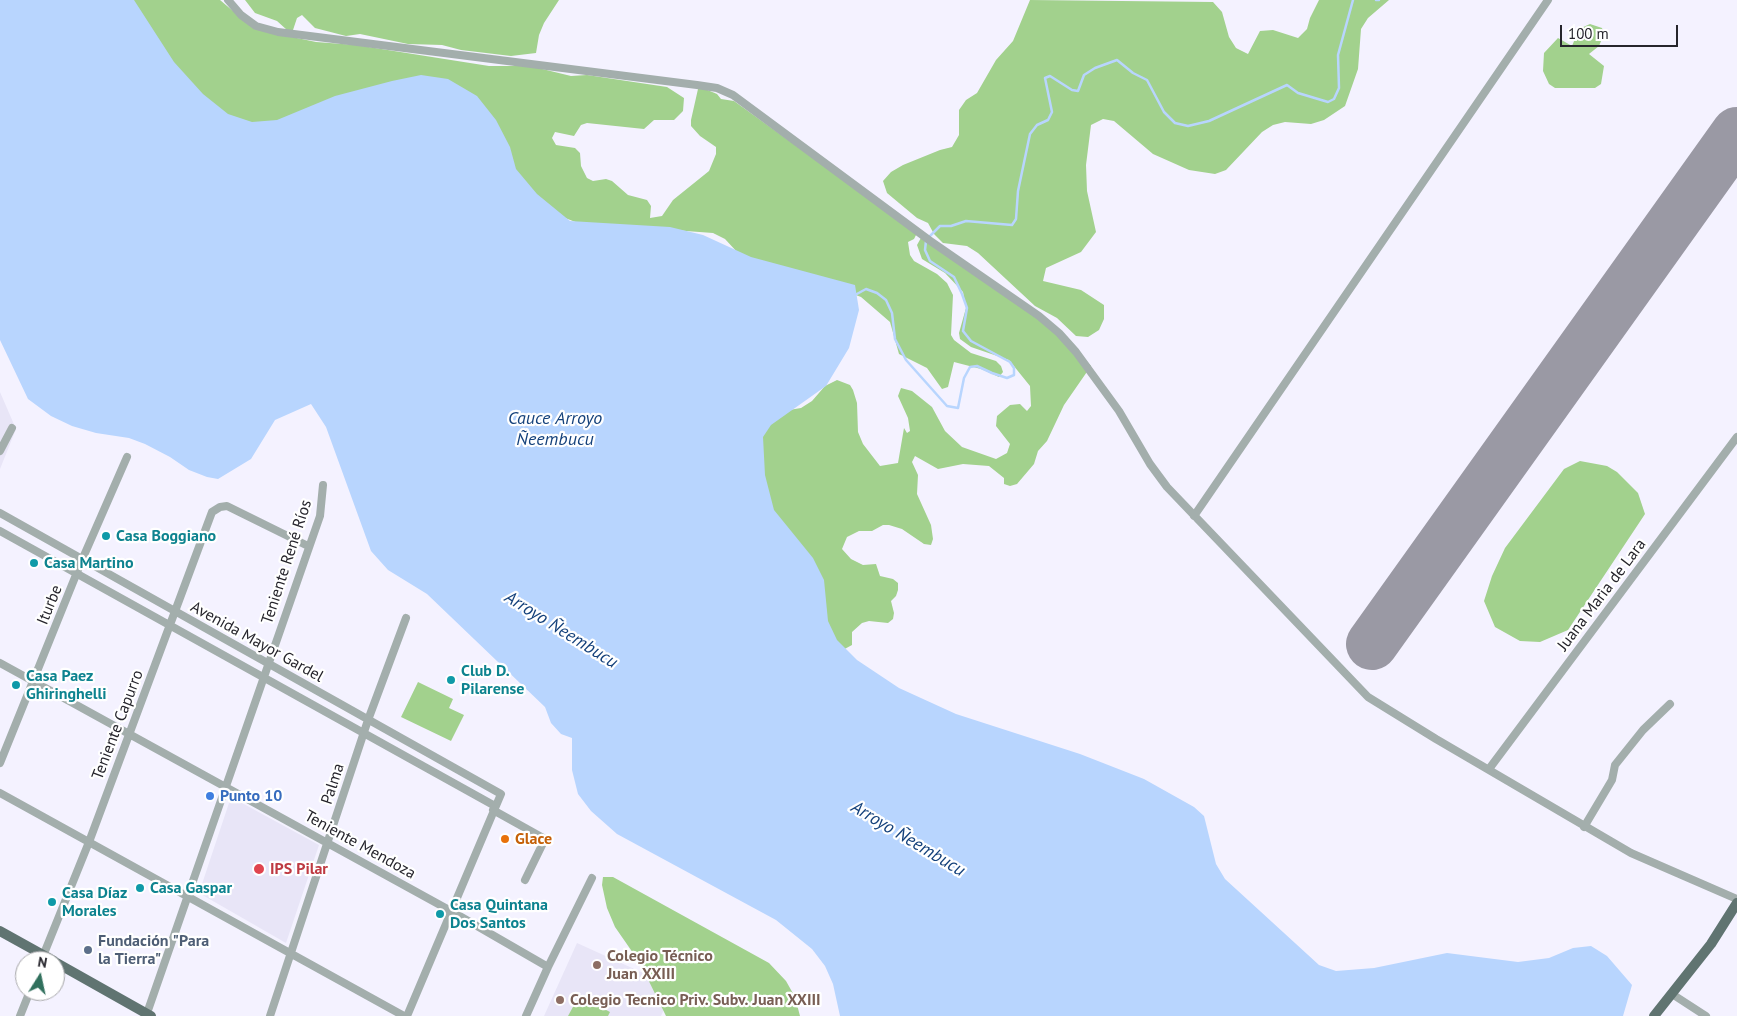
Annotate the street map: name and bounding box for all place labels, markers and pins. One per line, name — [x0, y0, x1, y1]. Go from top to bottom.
place label: Casa Boggiano — [116, 526, 216, 546]
marker: Casa Boggiano — [100, 530, 112, 542]
place label: Casa Martino — [44, 553, 133, 573]
marker: Casa Martino — [28, 557, 40, 569]
place label: Club D. Pilarense — [461, 661, 524, 699]
place label: Casa Paez Ghiringhelli — [26, 666, 107, 704]
marker: Club D. Pilarense — [445, 674, 457, 686]
marker: Casa Paez Ghiringhelli — [10, 679, 22, 691]
place label: Punto 10 — [220, 786, 282, 806]
marker: Punto 10 — [204, 790, 216, 802]
place label: Glace — [515, 829, 552, 849]
marker: Glace — [499, 833, 511, 845]
place label: IPS Pilar — [270, 859, 328, 879]
marker: IPS Pilar — [252, 862, 266, 876]
place label: Casa Gaspar — [150, 878, 232, 898]
marker: Casa Gaspar — [134, 882, 146, 894]
place label: Casa Díaz Morales — [62, 883, 127, 921]
place label: Casa Quintana Dos Santos — [450, 895, 548, 933]
marker: Casa Díaz Morales — [46, 896, 58, 908]
marker: Casa Quintana Dos Santos — [434, 908, 446, 920]
place label: Fundación "Para la Tierra" — [98, 931, 209, 969]
marker: Fundación "Para la Tierra" — [82, 944, 94, 956]
place label: Colegio Técnico Juan XXIII — [607, 946, 713, 984]
marker: Colegio Técnico Juan XXIII — [591, 959, 603, 971]
place label: Colegio Tecnico Priv. Subv. Juan XXIII — [570, 990, 821, 1010]
marker: Colegio Tecnico Priv. Subv. Juan XXIII — [554, 994, 566, 1006]

